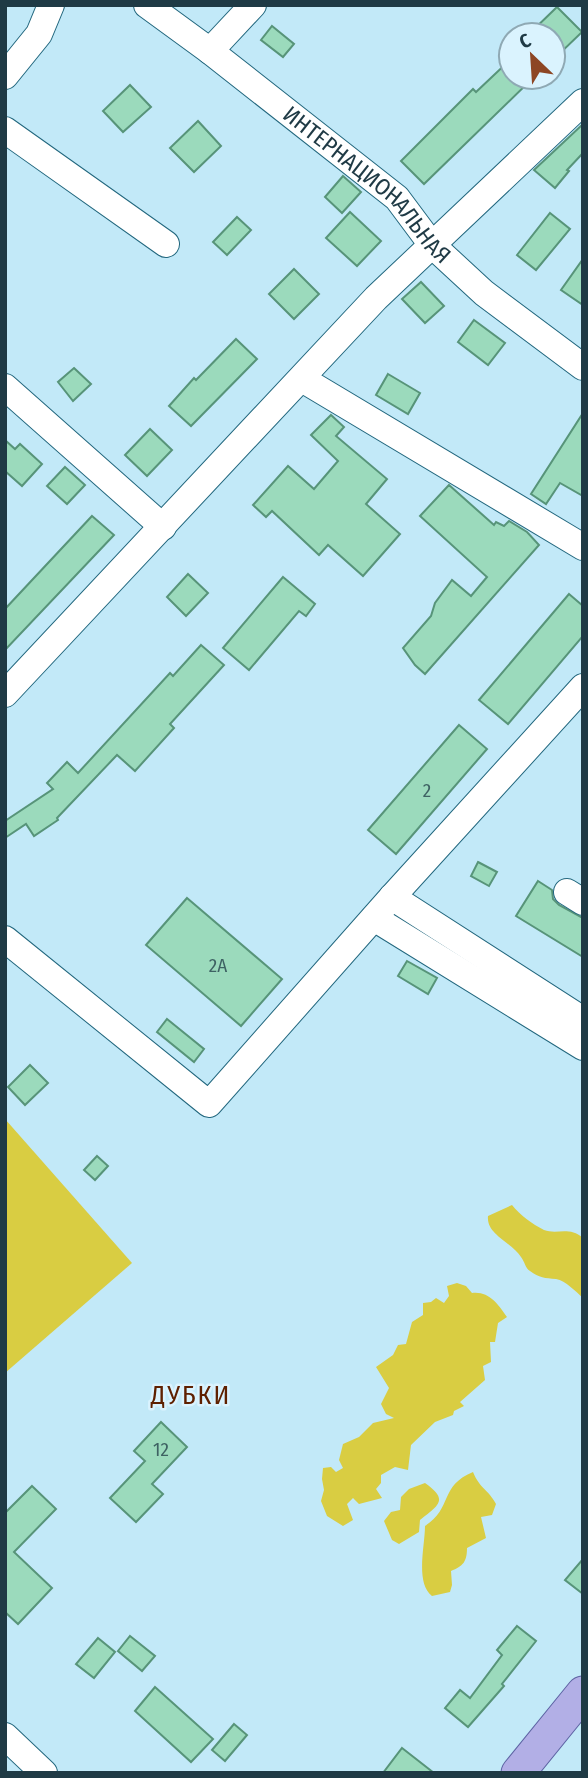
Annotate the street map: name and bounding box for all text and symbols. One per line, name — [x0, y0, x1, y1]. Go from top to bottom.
north arrow — [497, 21, 567, 91]
text: С — [516, 29, 534, 54]
street label: ИНТЕРНАЦИОНАЛЬНАЯ — [278, 100, 457, 269]
house number: 2 — [423, 779, 431, 802]
house number: 2А — [209, 954, 227, 977]
district label: ДУБКИ — [150, 1380, 231, 1411]
house number: 12 — [153, 1438, 169, 1461]

